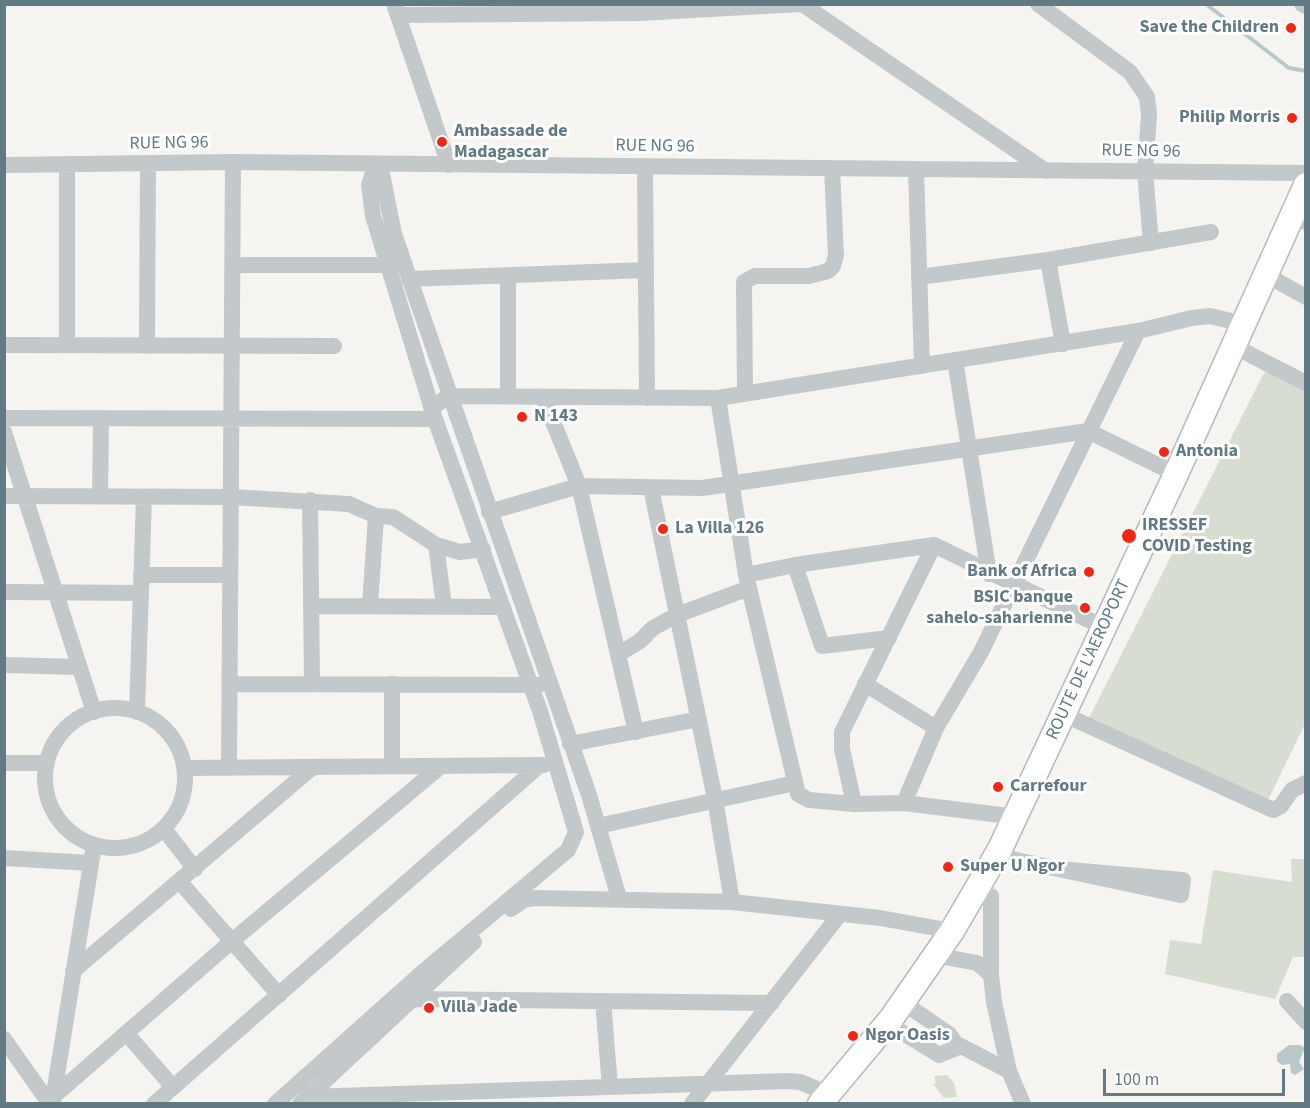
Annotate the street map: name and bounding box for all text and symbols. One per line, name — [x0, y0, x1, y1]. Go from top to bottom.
place label: Save the Children — [1139, 17, 1279, 39]
marker: Save the Children — [1284, 21, 1298, 35]
place label: Philip Morris — [1179, 107, 1280, 129]
marker: Philip Morris — [1285, 111, 1299, 125]
place label: Ambassade de Madagascar — [454, 121, 568, 164]
street label: RUE NG 96 — [129, 133, 209, 155]
marker: Ambassade de Madagascar — [435, 135, 449, 149]
street label: RUE NG 96 — [615, 136, 695, 158]
street label: RUE NG 96 — [1101, 141, 1181, 163]
place label: N 143 — [534, 406, 578, 428]
marker: N 143 — [515, 410, 529, 424]
place label: Antonia — [1176, 441, 1238, 463]
marker: Antonia — [1157, 445, 1171, 459]
place label: IRESSEF COVID Testing — [1142, 515, 1252, 558]
place label: La Villa 126 — [675, 518, 764, 540]
marker: La Villa 126 — [656, 522, 670, 536]
marker: IRESSEF COVID Testing — [1120, 527, 1138, 545]
place label: Bank of Africa — [967, 561, 1077, 583]
marker: Bank of Africa — [1082, 565, 1096, 579]
street label: ROUTE DE L'AEROPORT — [1042, 576, 1136, 744]
place label: BSIC banque sahelo-saharienne — [926, 587, 1073, 630]
marker: BSIC banque sahelo-saharienne — [1078, 601, 1092, 615]
place label: Carrefour — [1010, 776, 1087, 798]
marker: Carrefour — [991, 780, 1005, 794]
place label: Super U Ngor — [960, 856, 1065, 878]
marker: Super U Ngor — [941, 860, 955, 874]
place label: Villa Jade — [441, 997, 518, 1019]
marker: Villa Jade — [422, 1001, 436, 1015]
place label: Ngor Oasis — [865, 1025, 950, 1047]
marker: Ngor Oasis — [846, 1029, 860, 1043]
scale bar — [1106, 1057, 1288, 1095]
text: 100 m — [1114, 1067, 1159, 1092]

